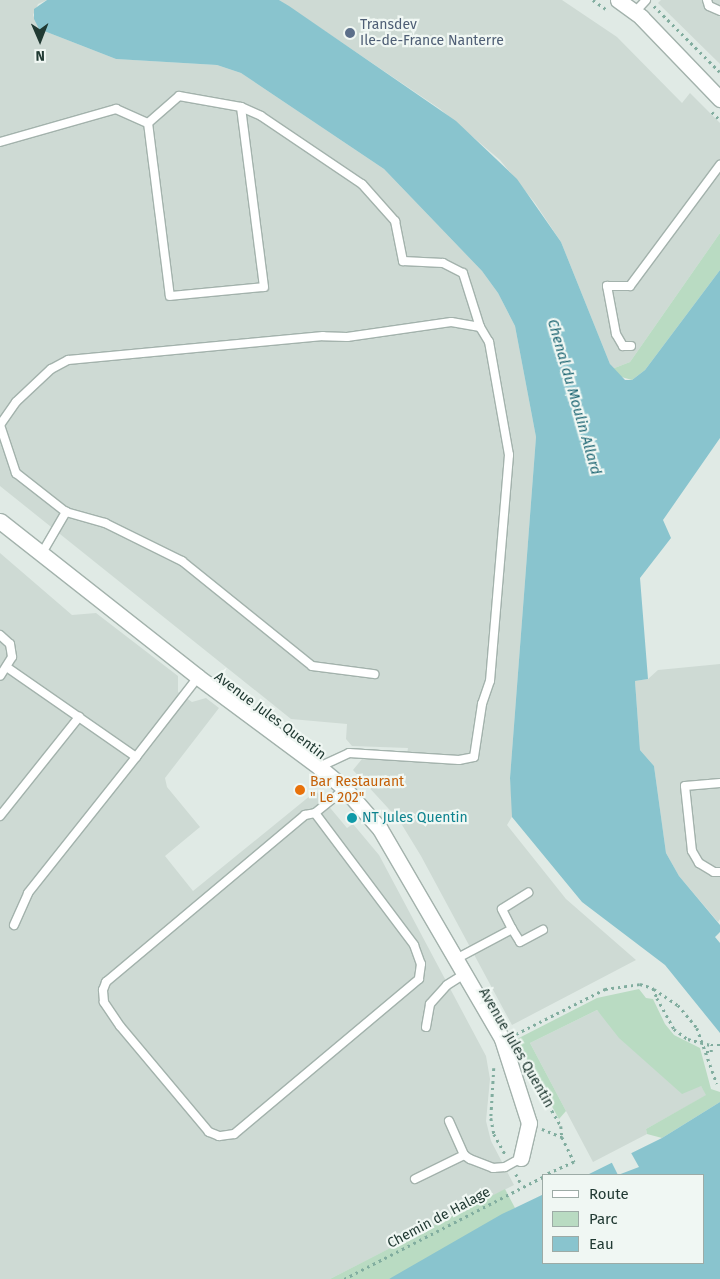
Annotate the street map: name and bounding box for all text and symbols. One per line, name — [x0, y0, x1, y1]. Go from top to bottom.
north arrow — [15, 15, 65, 65]
place label: Transdev Ile-de-France Nanterre — [360, 17, 504, 49]
marker: Transdev Ile-de-France Nanterre — [344, 27, 356, 39]
text: N — [35, 47, 45, 64]
water label: Chenal du Moulin Allard — [543, 317, 605, 477]
street label: Avenue Jules Quentin — [211, 669, 329, 763]
place label: Bar Restaurant " Le 202" — [310, 774, 404, 806]
marker: Bar Restaurant " Le 202" — [294, 784, 306, 796]
place label: NT Jules Quentin — [362, 810, 468, 826]
marker: NT Jules Quentin — [346, 812, 358, 824]
street label: Avenue Jules Quentin — [475, 985, 557, 1111]
legend — [542, 1174, 705, 1264]
street label: Chemin de Halage — [385, 1184, 493, 1252]
text: Route — [589, 1185, 629, 1203]
text: Parc — [589, 1210, 618, 1228]
text: Eau — [589, 1235, 614, 1253]

